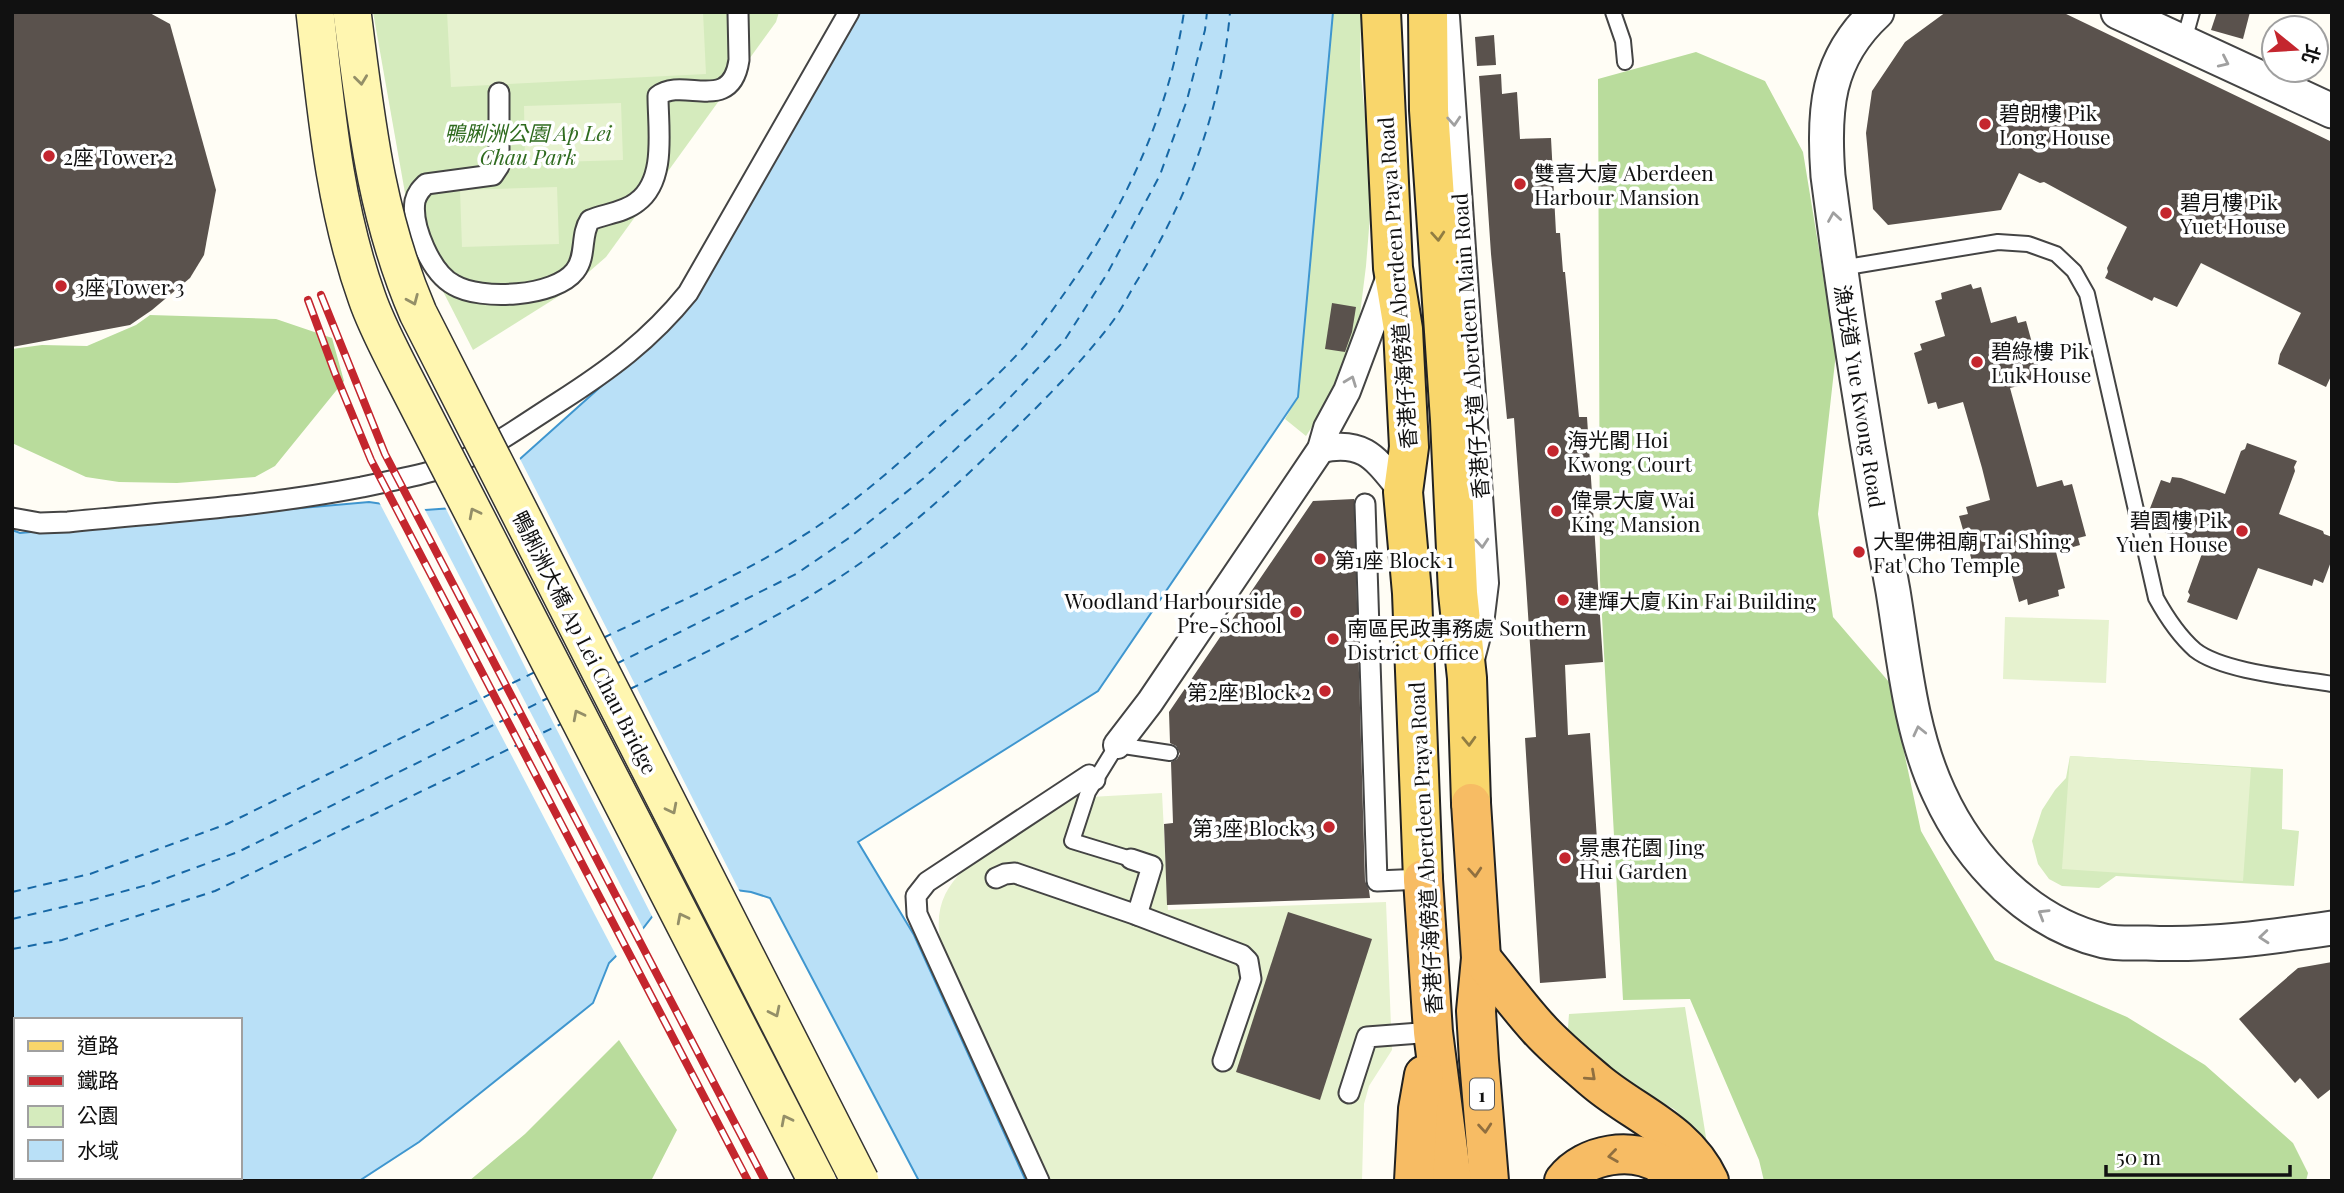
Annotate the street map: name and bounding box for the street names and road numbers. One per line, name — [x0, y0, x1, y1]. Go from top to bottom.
street label: 香港仔海傍道 Aberdeen Praya Road — [1370, 116, 1422, 450]
street label: 香港仔大道 Aberdeen Main Road — [1444, 192, 1494, 500]
street label: 漁光道 Yue Kwong Road — [1830, 282, 1892, 510]
street label: 鴨脷洲大橋 Ap Lei Chau Bridge — [507, 506, 665, 778]
street label: 香港仔海傍道 Aberdeen Praya Road — [1401, 681, 1447, 1015]
road number: 1 — [1470, 1078, 1494, 1110]

